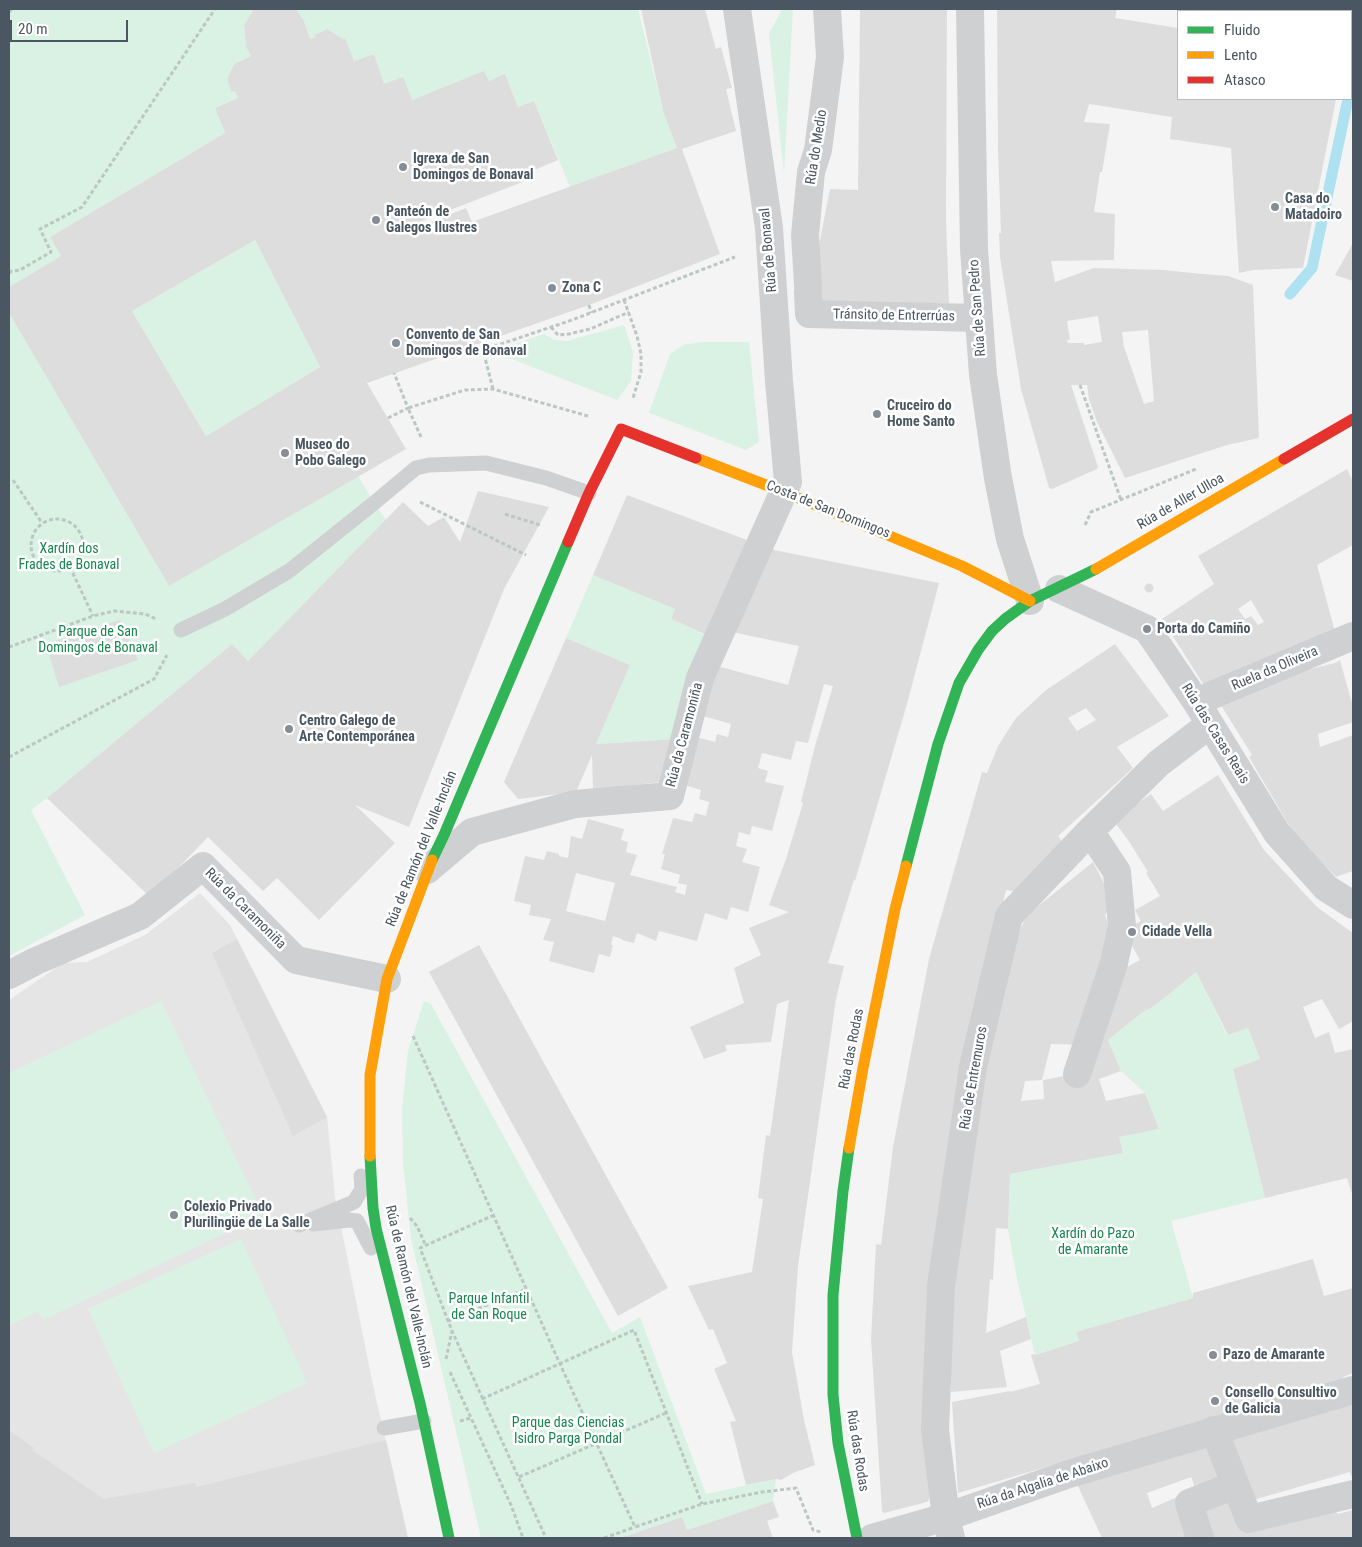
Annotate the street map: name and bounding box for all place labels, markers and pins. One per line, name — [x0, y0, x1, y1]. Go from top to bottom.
place label: Igrexa de San Domingos de Bonaval — [413, 151, 534, 184]
marker: Igrexa de San Domingos de Bonaval — [397, 161, 409, 173]
place label: Casa do Matadoiro — [1285, 191, 1342, 223]
marker: Casa do Matadoiro — [1269, 201, 1281, 213]
place label: Panteón de Galegos Ilustres — [386, 204, 477, 236]
marker: Panteón de Galegos Ilustres — [370, 214, 382, 226]
place label: Zona C — [562, 280, 601, 296]
marker: Zona C — [546, 282, 558, 294]
place label: Convento de San Domingos de Bonaval — [406, 327, 527, 360]
marker: Convento de San Domingos de Bonaval — [390, 337, 402, 349]
place label: Cruceiro do Home Santo — [887, 398, 955, 431]
marker: Cruceiro do Home Santo — [871, 408, 883, 420]
place label: Museo do Pobo Galego — [295, 437, 366, 470]
marker: Museo do Pobo Galego — [279, 447, 291, 459]
place label: Porta do Camiño — [1157, 621, 1250, 637]
marker: Porta do Camiño — [1141, 623, 1153, 635]
place label: Centro Galego de Arte Contemporánea — [299, 713, 415, 746]
marker: Centro Galego de Arte Contemporánea — [283, 723, 295, 735]
place label: Cidade Vella — [1142, 924, 1212, 940]
marker: Cidade Vella — [1126, 926, 1138, 938]
place label: Colexio Privado Plurilingüe de La Salle — [184, 1199, 310, 1232]
marker: Colexio Privado Plurilingüe de La Salle — [168, 1209, 180, 1221]
place label: Pazo de Amarante — [1223, 1347, 1325, 1363]
marker: Pazo de Amarante — [1207, 1349, 1219, 1361]
place label: Consello Consultivo de Galicia — [1225, 1385, 1337, 1418]
marker: Consello Consultivo de Galicia — [1209, 1395, 1221, 1407]

